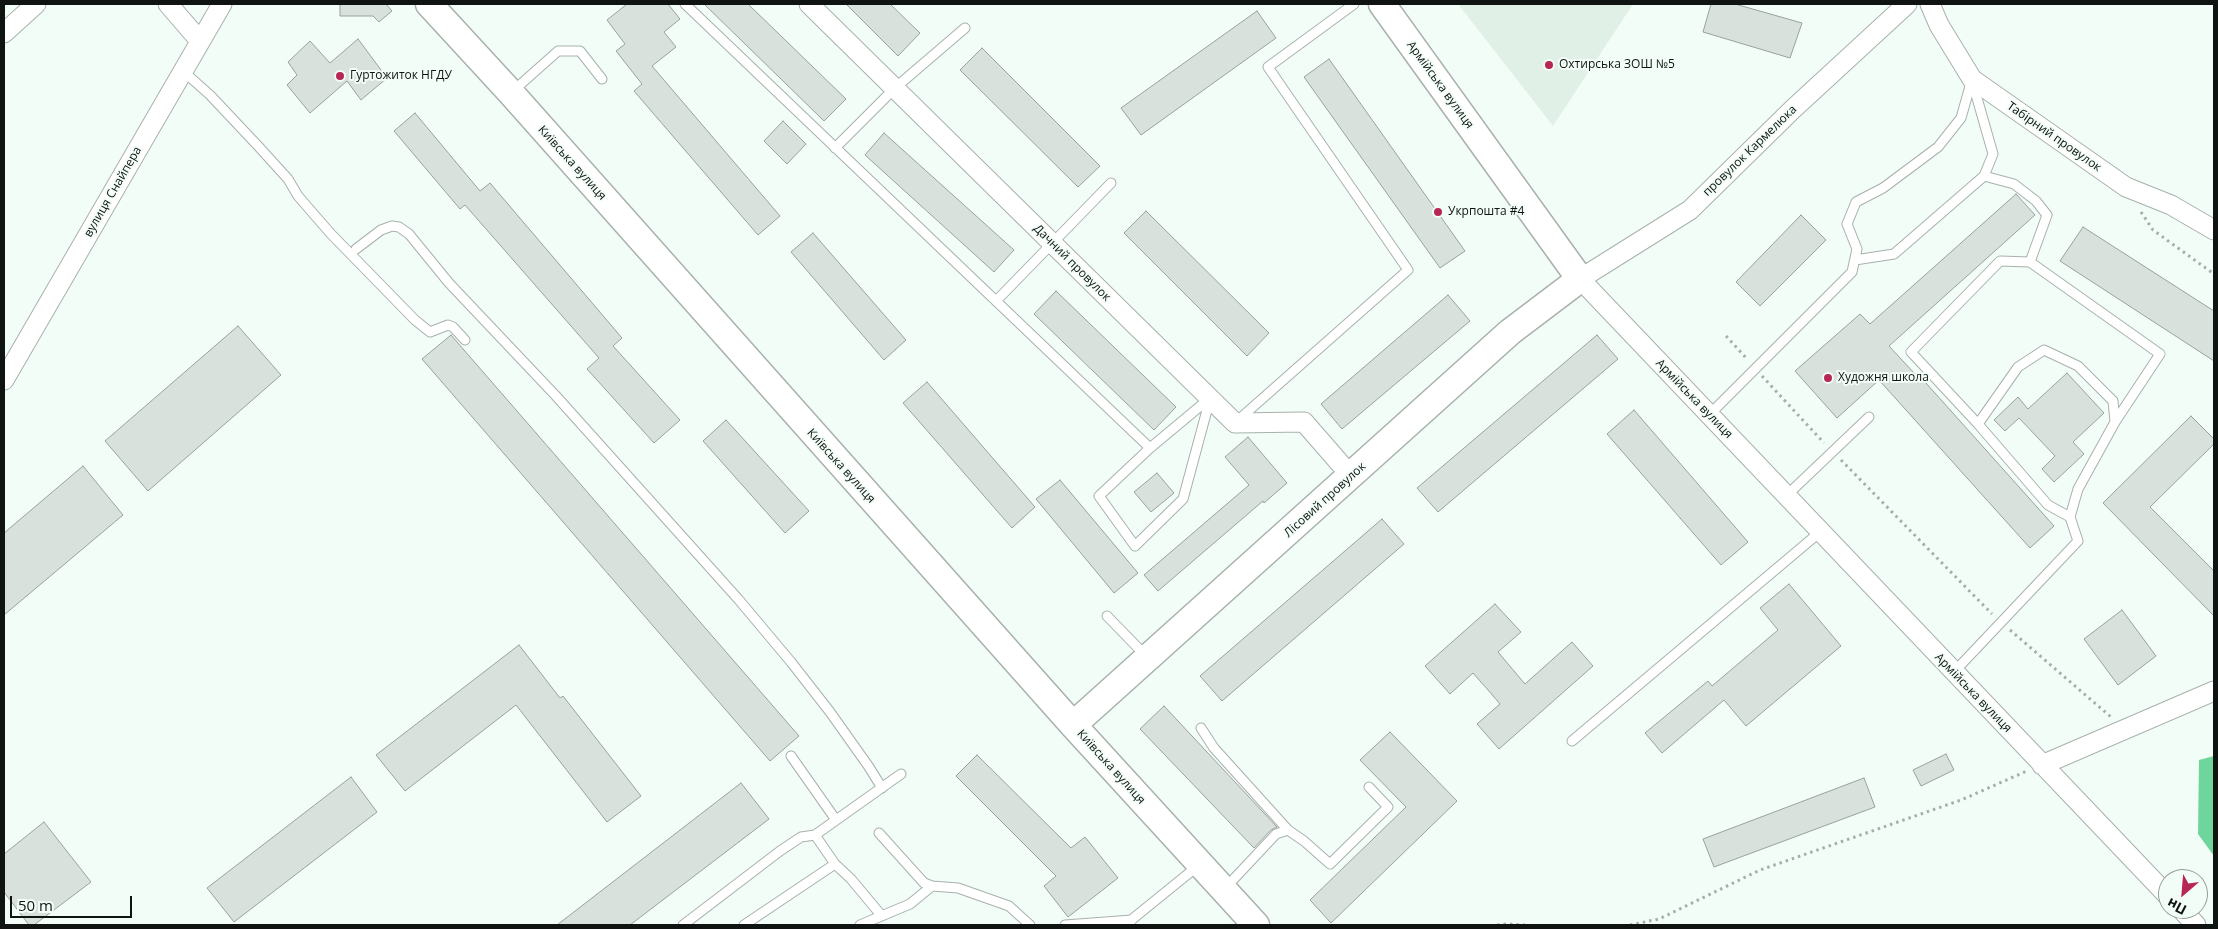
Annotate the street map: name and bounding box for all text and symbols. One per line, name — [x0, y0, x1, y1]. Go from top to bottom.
street label: Армійська вулиця — [1403, 38, 1477, 132]
place label: Охтирська ЗОШ №5 — [1559, 58, 1675, 72]
marker: Охтирська ЗОШ №5 — [1543, 59, 1555, 71]
place label: Гуртожиток НГДУ — [350, 69, 452, 83]
marker: Гуртожиток НГДУ — [334, 70, 346, 82]
street label: Табірний провулок — [2004, 99, 2104, 175]
street label: провулок Кармелюка — [1700, 102, 1800, 200]
street label: Київська вулиця — [535, 123, 609, 203]
street label: вулиця Снайпера — [81, 144, 145, 240]
place label: Укрпошта #4 — [1448, 205, 1524, 219]
marker: Укрпошта #4 — [1432, 206, 1444, 218]
street label: Дачний провулок — [1030, 221, 1114, 305]
street label: Армійська вулиця — [1652, 356, 1736, 442]
place label: Художня школа — [1838, 371, 1929, 385]
marker: Художня школа — [1822, 372, 1834, 384]
street label: Київська вулиця — [804, 426, 878, 506]
street label: Лісовий провулок — [1281, 460, 1369, 540]
street label: Армійська вулиця — [1931, 650, 2015, 736]
street label: Київська вулиця — [1074, 727, 1148, 807]
north arrow — [2158, 869, 2208, 919]
scale bar — [12, 886, 135, 918]
text: Пн — [2163, 894, 2190, 920]
text: 50 m — [18, 895, 53, 915]

